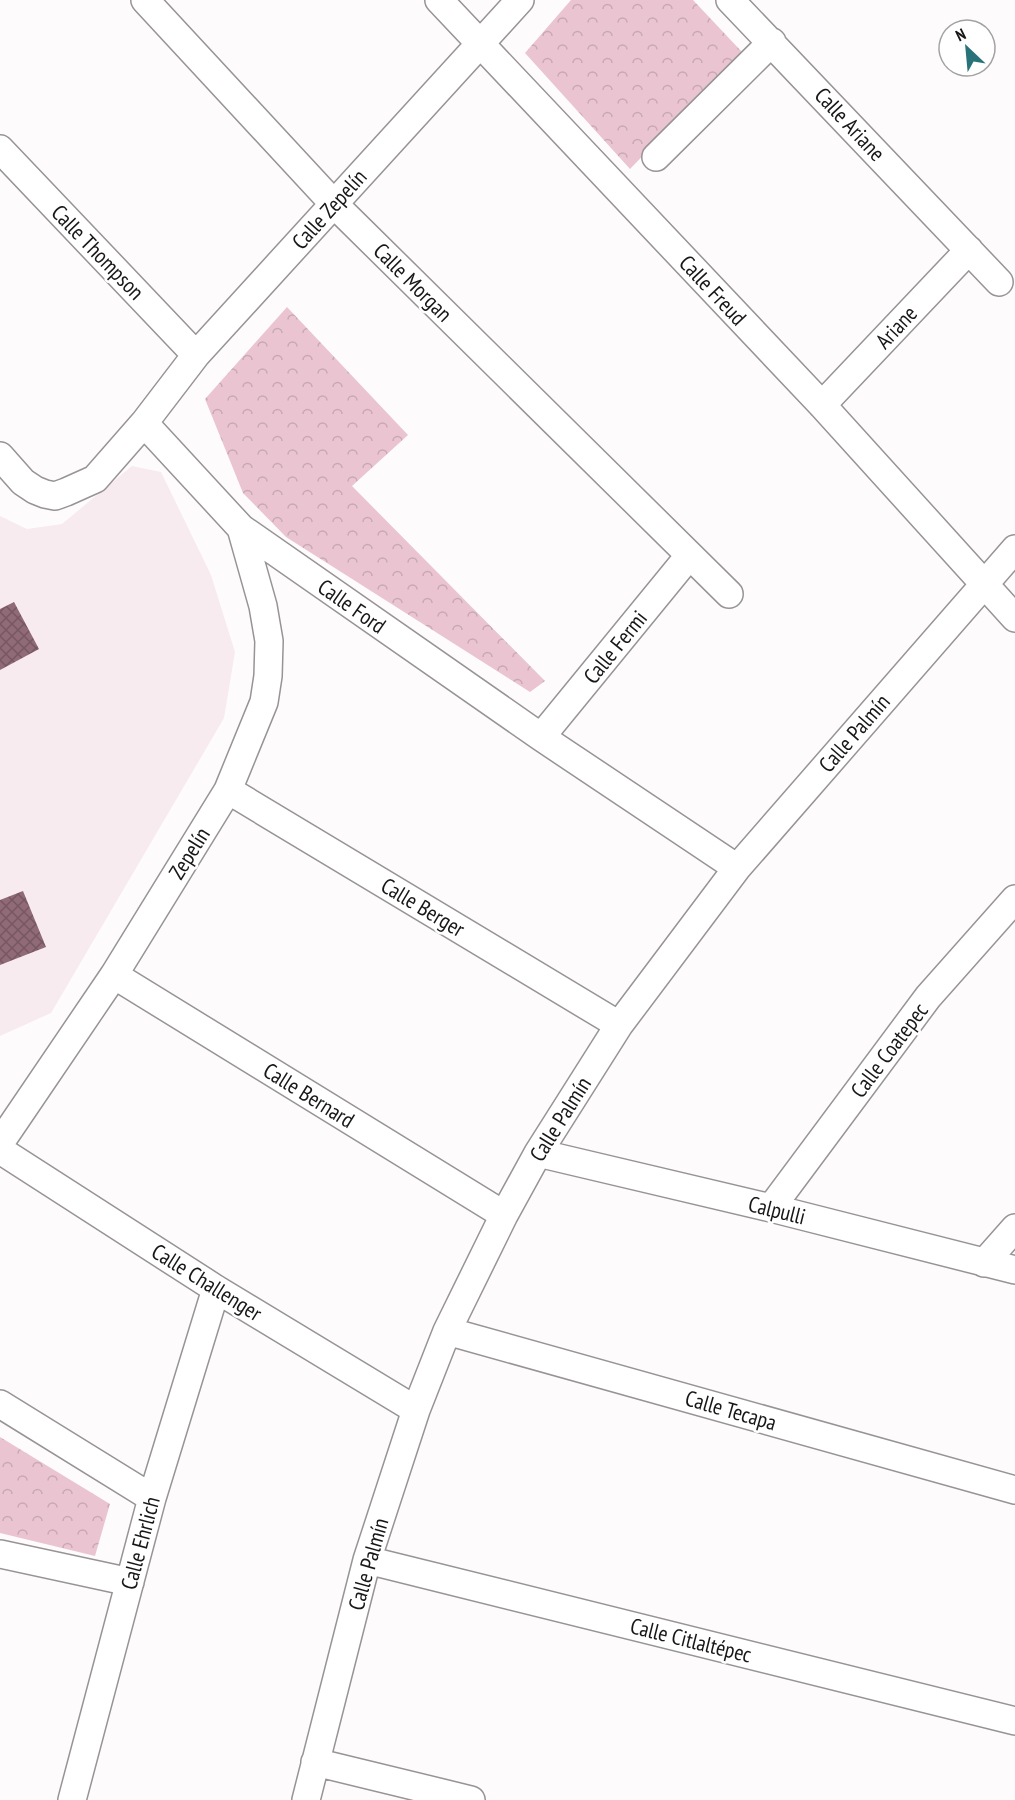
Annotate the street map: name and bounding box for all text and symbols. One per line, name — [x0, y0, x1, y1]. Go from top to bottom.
north arrow — [937, 18, 997, 78]
text: N — [952, 24, 969, 45]
street label: Calle Ariane — [809, 81, 891, 167]
street label: Calle Zepelín — [286, 163, 372, 255]
street label: Calle Thompson — [46, 199, 150, 305]
street label: Calle Morgan — [368, 237, 458, 327]
street label: Calle Freud — [673, 249, 753, 331]
street label: Ariane — [869, 300, 923, 354]
street label: Calle Ford — [313, 573, 391, 639]
street label: Calle Fermi — [577, 605, 653, 689]
street label: Calle Palmín — [812, 688, 896, 778]
street label: Zepelín — [162, 822, 216, 884]
street label: Calle Berger — [376, 871, 470, 943]
street label: Calle Coatepec — [844, 997, 934, 1103]
street label: Calle Bernard — [258, 1056, 360, 1134]
street label: Calle Palmín — [523, 1071, 597, 1167]
street label: Calpulli — [746, 1189, 808, 1231]
street label: Calle Challenger — [147, 1237, 267, 1327]
street label: Calle Tecapa — [682, 1384, 780, 1436]
street label: Calle Ehrlich — [114, 1493, 166, 1593]
street label: Calle Palmín — [342, 1515, 394, 1613]
street label: Calle Citlaltépec — [628, 1611, 755, 1669]

